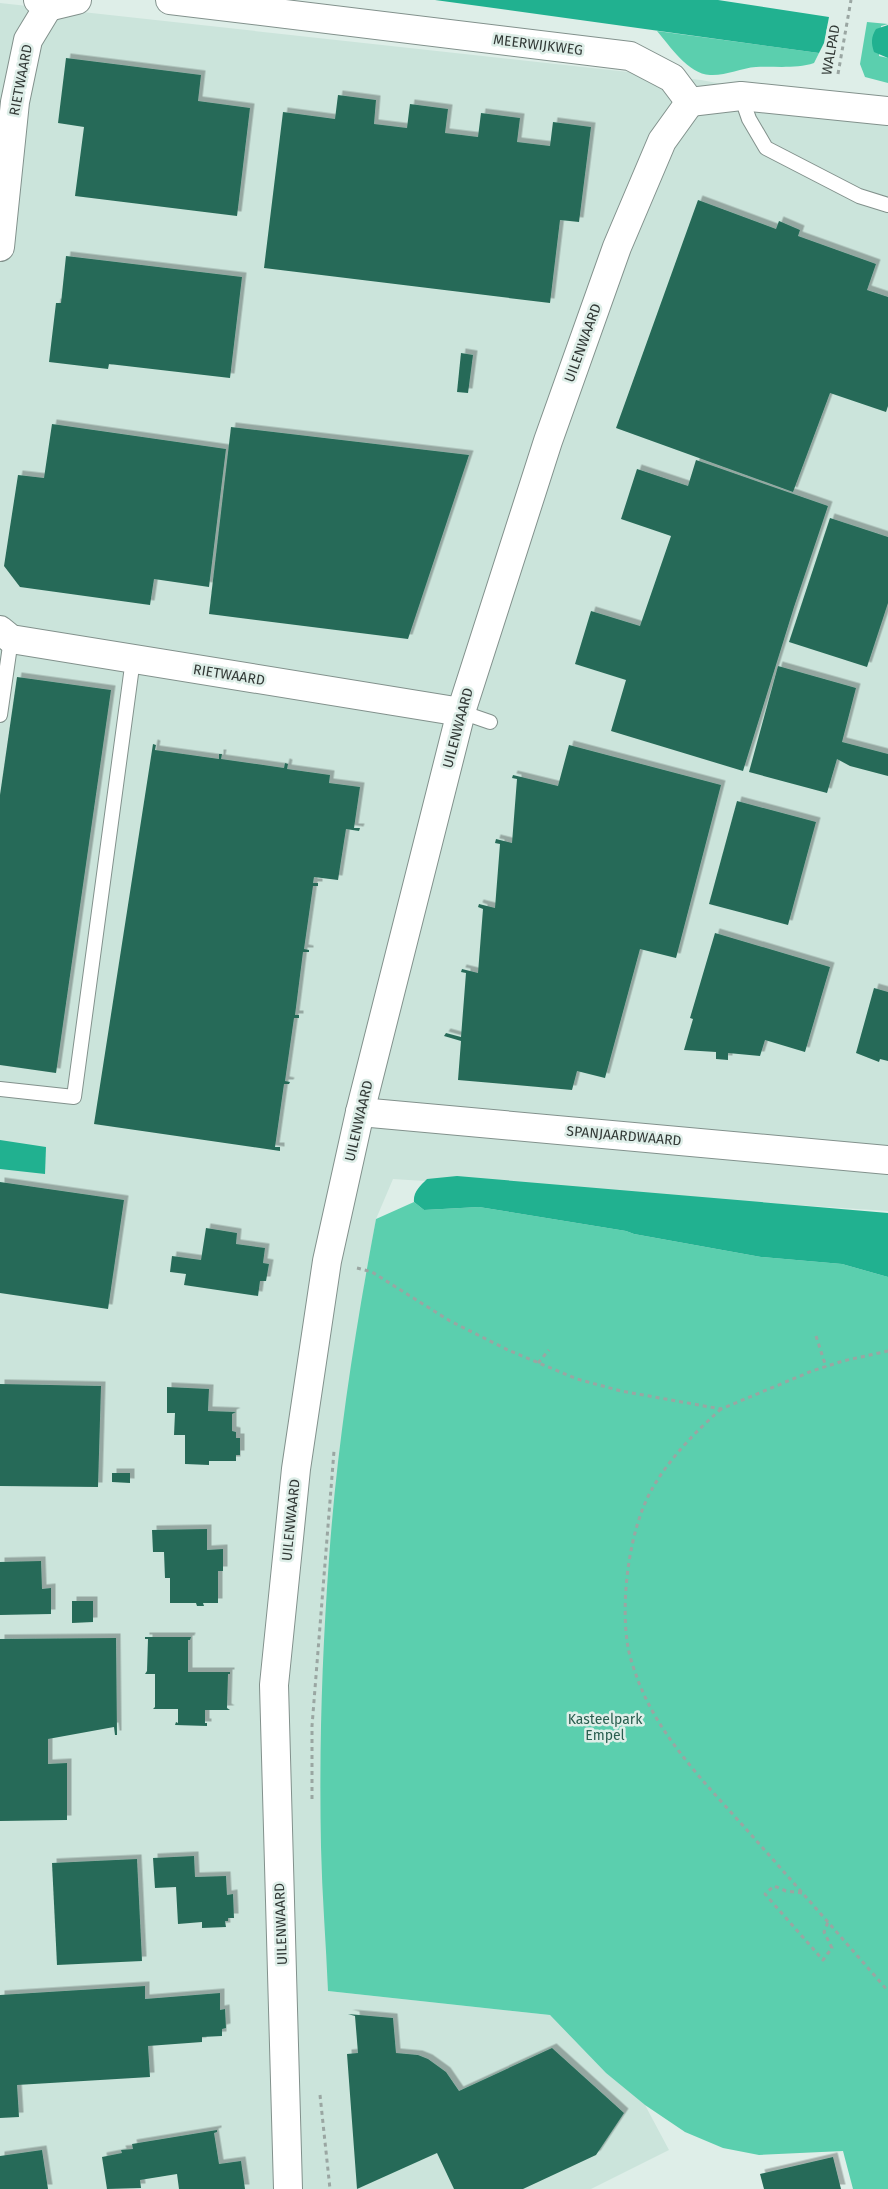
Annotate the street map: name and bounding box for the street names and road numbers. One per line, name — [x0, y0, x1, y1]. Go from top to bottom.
street label: WALPAD — [818, 23, 844, 77]
street label: MEERWIJKWEG — [492, 31, 584, 59]
street label: RIETWAARD — [6, 43, 36, 117]
street label: UILENWAARD — [561, 301, 605, 385]
street label: RIETWAARD — [192, 661, 266, 689]
street label: UILENWAARD — [439, 686, 477, 770]
street label: UILENWAARD — [341, 1079, 377, 1163]
street label: SPANJAARDWAARD — [566, 1123, 682, 1149]
street label: UILENWAARD — [278, 1478, 304, 1562]
street label: UILENWAARD — [271, 1882, 291, 1966]

